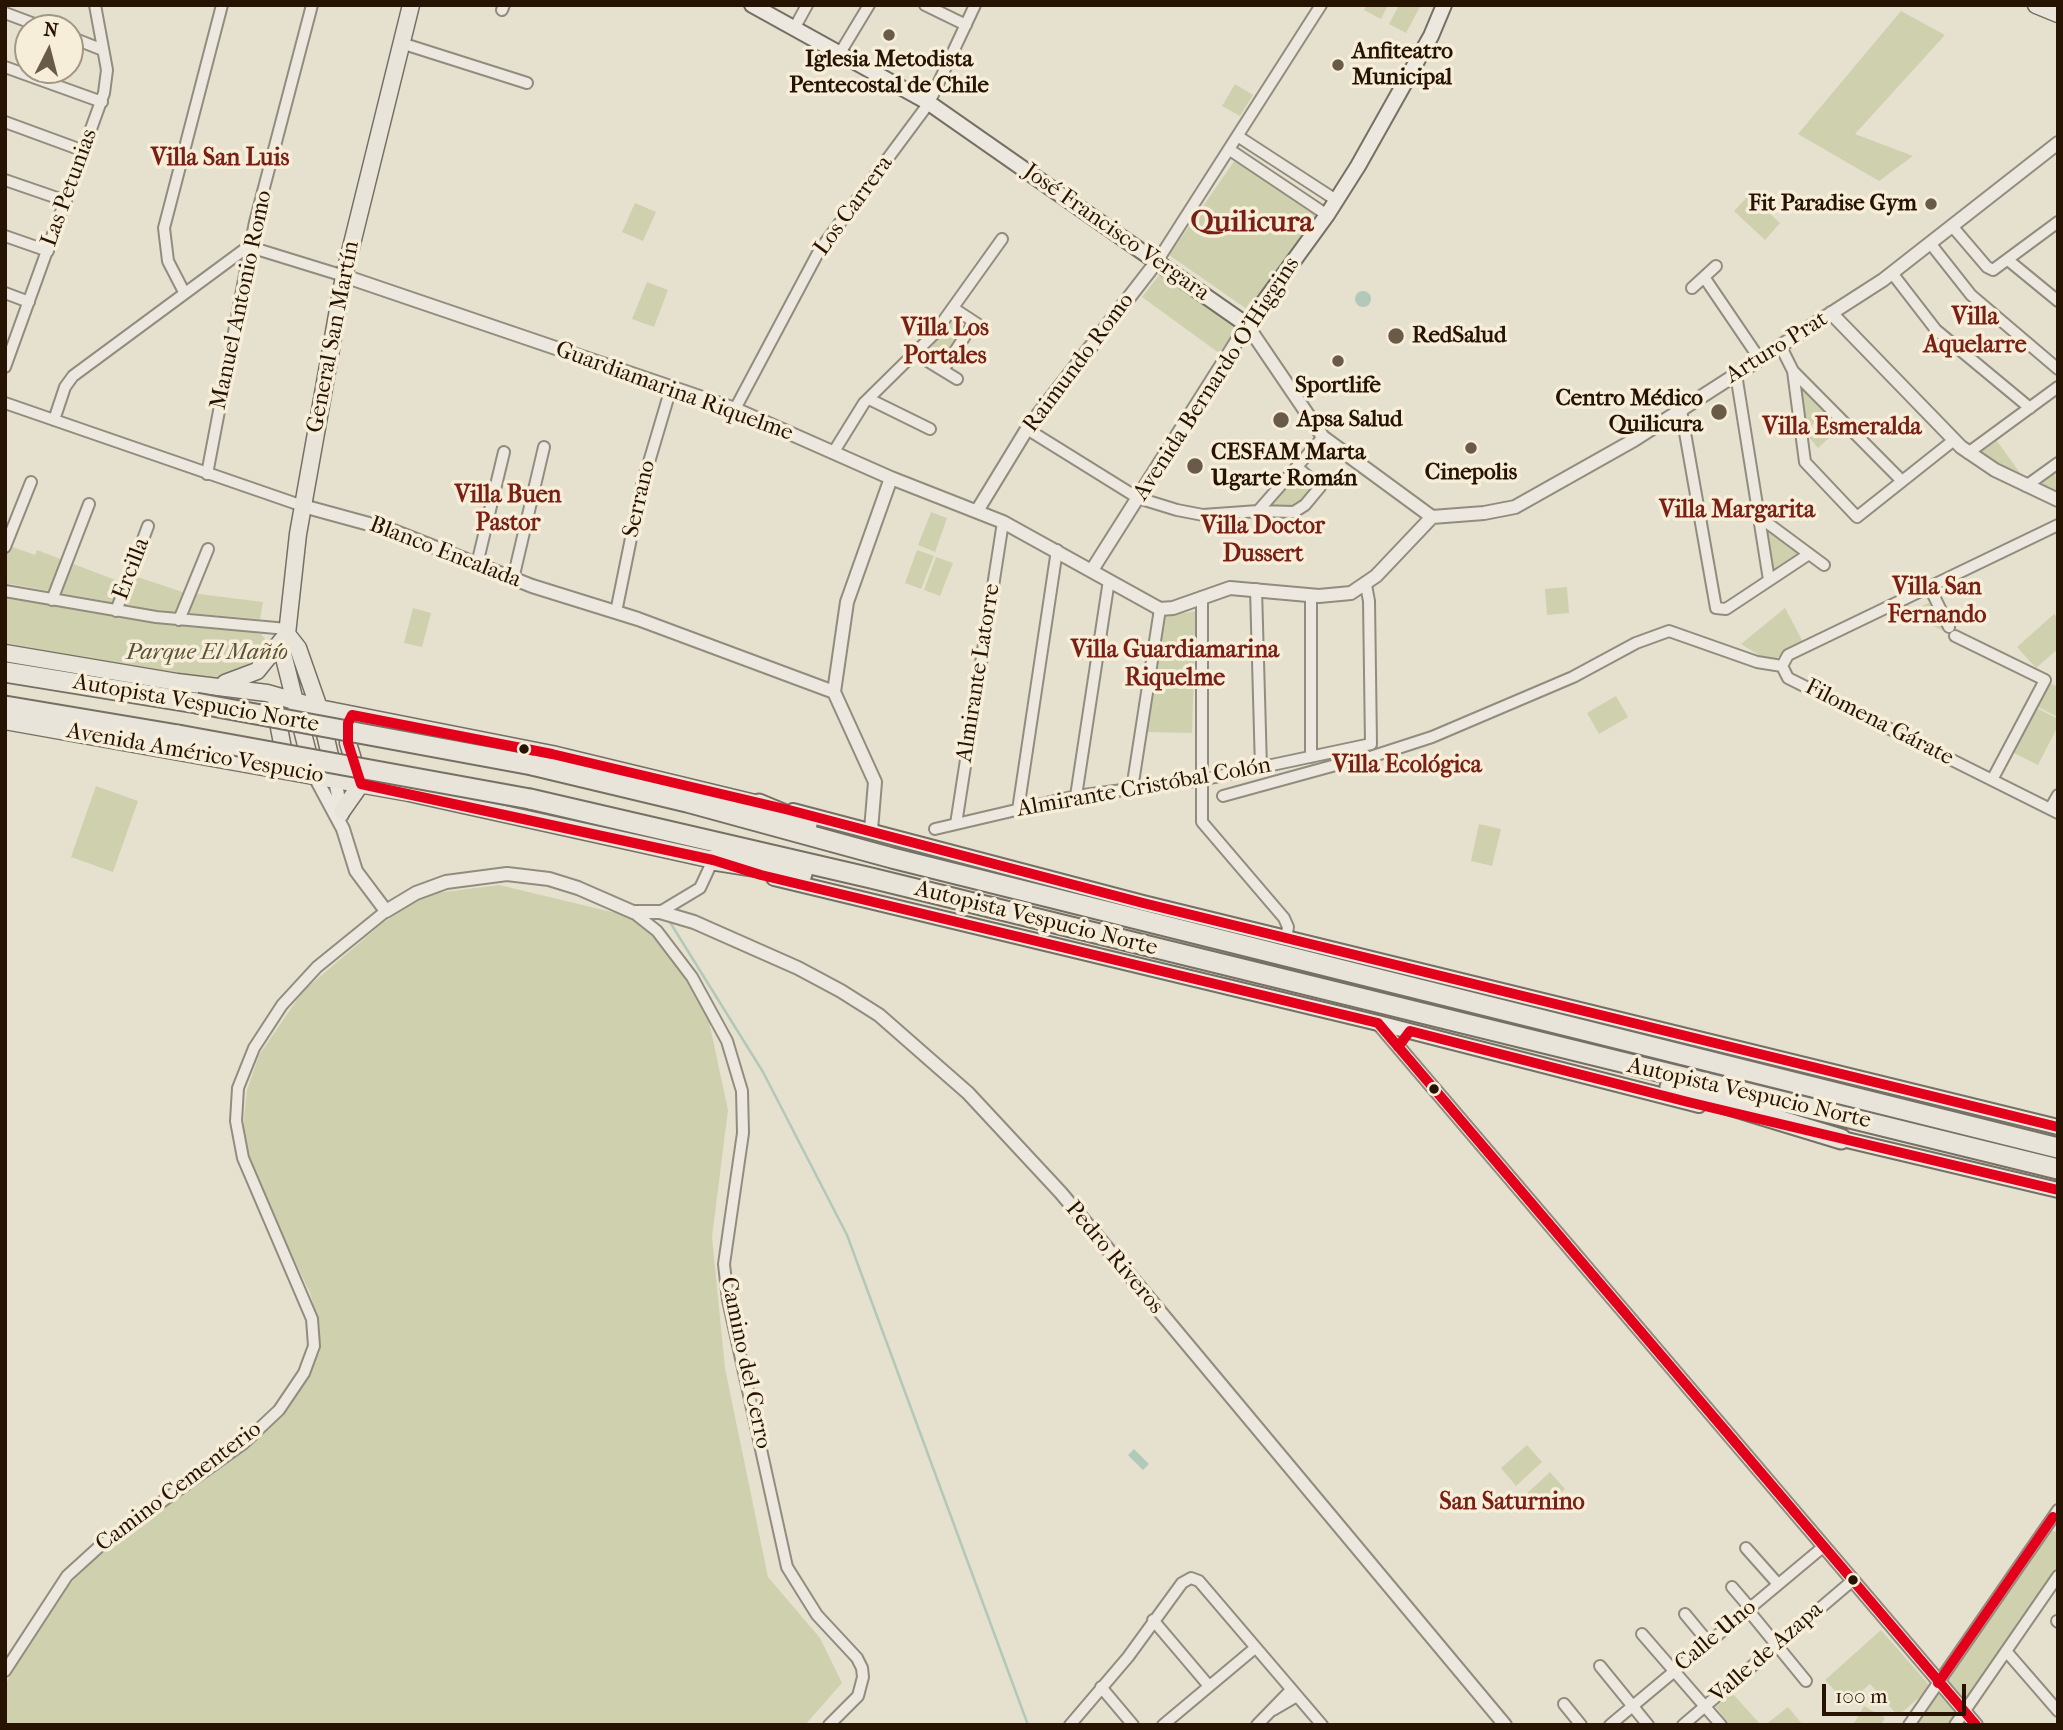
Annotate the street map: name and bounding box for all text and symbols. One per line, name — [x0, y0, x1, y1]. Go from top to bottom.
north arrow — [14, 14, 84, 84]
text: N — [43, 18, 59, 42]
marker: Iglesia Metodista Pentecostal de Chile — [881, 27, 897, 43]
place label: Anfiteatro Municipal — [1352, 38, 1453, 92]
place label: Iglesia Metodista Pentecostal de Chile — [789, 46, 989, 100]
marker: Anfiteatro Municipal — [1330, 57, 1346, 73]
street label: Las Petunias — [36, 125, 104, 251]
district label: Villa San Luis — [151, 145, 289, 173]
street label: Los Carrera — [809, 151, 899, 261]
street label: José Francisco Vergara — [1018, 158, 1214, 308]
street label: Manuel Antonio Romo — [205, 188, 279, 412]
place label: Fit Paradise Gym — [1749, 190, 1917, 218]
marker: Fit Paradise Gym — [1923, 196, 1939, 212]
district label: Quilicura — [1191, 206, 1313, 242]
street label: General San Martín — [302, 239, 366, 435]
street label: Avenida Bernardo O'Higgins — [1128, 252, 1306, 506]
street label: Raimundo Romo — [1018, 288, 1140, 438]
district label: Villa Aquelarre — [1923, 304, 2027, 360]
street label: Arturo Prat — [1721, 306, 1833, 390]
district label: Villa Los Portales — [901, 315, 989, 371]
place label: RedSalud — [1412, 322, 1506, 350]
marker: RedSalud — [1386, 326, 1406, 346]
street label: Guardiamarina Riquelme — [551, 336, 797, 448]
marker: Sportlife — [1330, 353, 1346, 369]
place label: Sportlife — [1295, 372, 1381, 400]
place label: Centro Médico Quilicura — [1555, 385, 1703, 439]
marker: Centro Médico Quilicura — [1709, 402, 1729, 422]
place label: Apsa Salud — [1297, 406, 1403, 434]
marker: Apsa Salud — [1271, 410, 1291, 430]
district label: Villa Esmeralda — [1762, 414, 1922, 442]
place label: CESFAM Marta Ugarte Román — [1211, 439, 1366, 493]
marker: Cinepolis — [1463, 440, 1479, 456]
marker: CESFAM Marta Ugarte Román — [1185, 456, 1205, 476]
street label: Serrano — [618, 458, 662, 540]
place label: Cinepolis — [1425, 459, 1517, 487]
district label: Villa Buen Pastor — [454, 482, 562, 538]
district label: Villa Margarita — [1659, 497, 1815, 525]
street label: Blanco Encalada — [365, 511, 525, 595]
district label: Villa Doctor Dussert — [1201, 513, 1325, 569]
street label: Ercilla — [108, 534, 156, 604]
district label: Villa San Fernando — [1888, 574, 1986, 630]
street label: Almirante Latorre — [951, 582, 1007, 764]
district label: Villa Guardiamarina Riquelme — [1071, 637, 1279, 693]
park label: Parque El Mañío — [126, 639, 288, 667]
street label: Autopista Vespucio Norte — [71, 669, 321, 739]
street label: Filomena Gárate — [1800, 674, 1958, 772]
street label: Avenida Américo Vespucio — [64, 718, 326, 790]
unlabelled marker — [517, 742, 531, 756]
street label: Almirante Cristóbal Colón — [1015, 752, 1273, 824]
district label: Villa Ecológica — [1332, 752, 1482, 780]
street label: Autopista Vespucio Norte — [912, 875, 1160, 963]
street label: Autopista Vespucio Norte — [1625, 1053, 1873, 1135]
unlabelled marker — [1427, 1082, 1441, 1096]
street label: Pedro Riveros — [1059, 1196, 1169, 1320]
street label: Camino del Cerro — [713, 1275, 777, 1451]
street label: Camino Cementerio — [91, 1416, 267, 1558]
district label: San Saturnino — [1439, 1489, 1585, 1517]
unlabelled marker — [1846, 1573, 1860, 1587]
street label: Calle Uno — [1670, 1594, 1762, 1678]
street label: Valle de Azapa — [1705, 1596, 1829, 1710]
scale bar — [1825, 1670, 1968, 1714]
text: 100 m — [1835, 1684, 1888, 1708]

